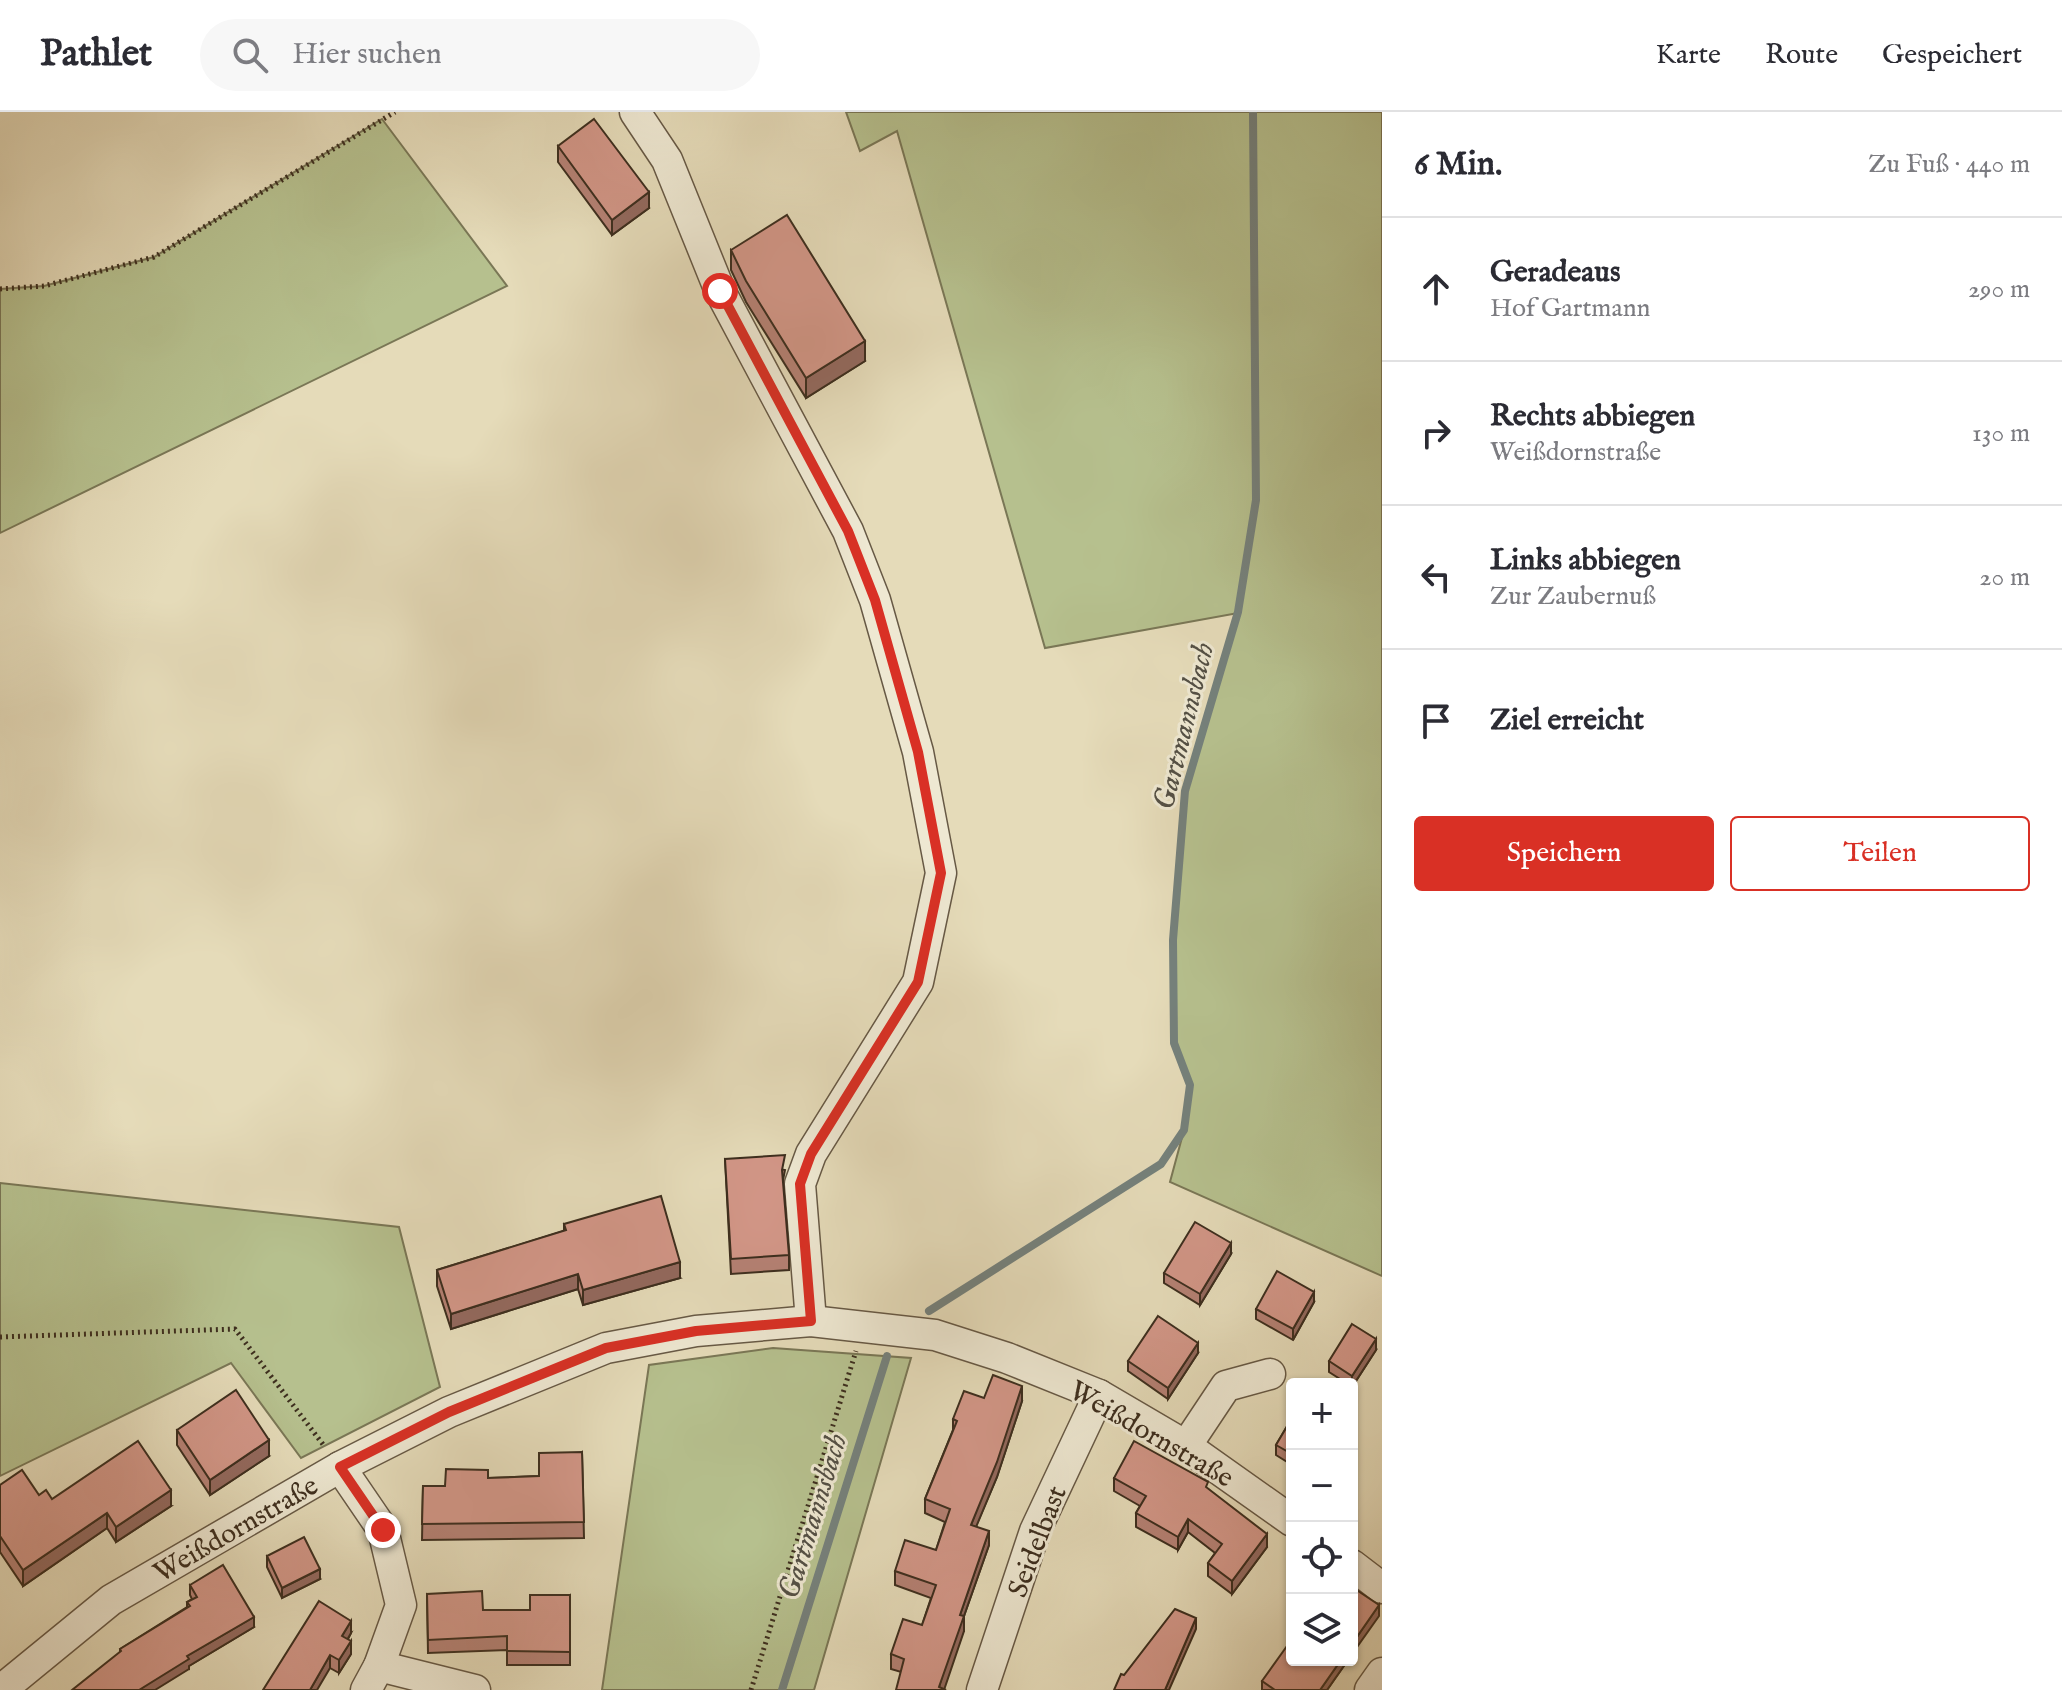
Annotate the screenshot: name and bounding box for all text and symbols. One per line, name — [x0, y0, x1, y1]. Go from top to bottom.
search box — [200, 19, 760, 91]
text: Pathlet — [40, 31, 152, 79]
icon: search — [228, 33, 272, 77]
text: Hier suchen — [292, 36, 442, 74]
text: Karte — [1656, 38, 1721, 73]
text: Route — [1765, 38, 1838, 73]
text: Gespeichert — [1882, 38, 2022, 73]
text: 6 Min. — [1414, 143, 1502, 186]
text: Zu Fuß · 440 m — [1868, 148, 2030, 181]
text: Geradeaus — [1490, 254, 1620, 292]
icon: ahead — [1414, 267, 1458, 311]
route start — [702, 273, 738, 309]
text: 290 m — [1968, 273, 2030, 306]
text: Hof Gartmann — [1490, 292, 1650, 325]
text: Rechts abbiegen — [1490, 398, 1695, 436]
icon: right — [1414, 411, 1458, 455]
text: 130 m — [1972, 417, 2030, 450]
text: Weißdornstraße — [1490, 436, 1661, 469]
text: Links abbiegen — [1490, 542, 1681, 580]
icon: left — [1414, 555, 1458, 599]
text: 20 m — [1979, 561, 2030, 594]
text: Zur Zaubernuß — [1490, 580, 1656, 613]
water label: Gartmannsbach — [1146, 639, 1224, 814]
icon: arrive — [1414, 699, 1458, 743]
text: Ziel erreicht — [1490, 702, 1644, 740]
button: Speichern — [1414, 816, 1714, 891]
button: Teilen — [1730, 816, 2030, 891]
street label: Weißdornstraße — [1062, 1374, 1239, 1496]
map controls — [1286, 1378, 1358, 1666]
button: + — [1286, 1378, 1358, 1450]
water label: Gartmannsbach — [771, 1429, 857, 1604]
button: − — [1286, 1450, 1358, 1522]
street label: Weißdornstraße — [148, 1469, 325, 1591]
street label: Seidelbast — [1001, 1481, 1076, 1603]
route end — [365, 1512, 401, 1548]
button: locate — [1286, 1522, 1358, 1594]
button: layers — [1286, 1594, 1358, 1666]

